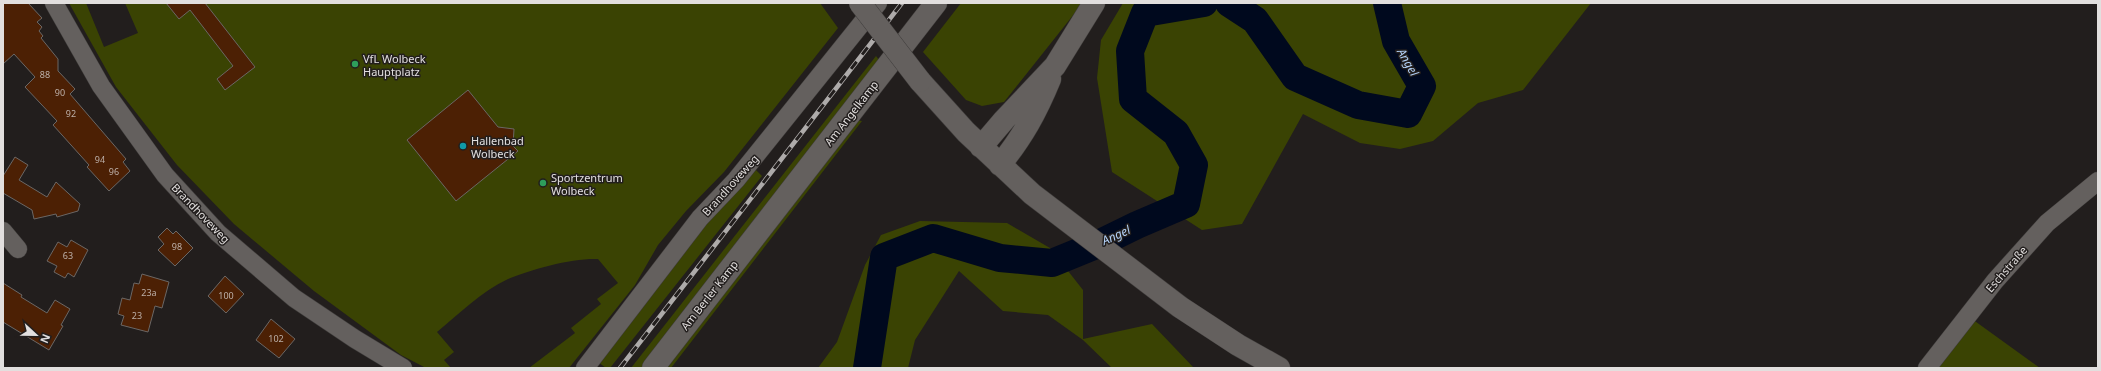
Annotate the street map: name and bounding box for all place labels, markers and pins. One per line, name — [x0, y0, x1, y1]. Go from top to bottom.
place label: VfL Wolbeck Hauptplatz — [363, 51, 426, 79]
marker: VfL Wolbeck Hauptplatz — [350, 59, 360, 69]
place label: Hallenbad Wolbeck — [471, 133, 524, 161]
marker: Hallenbad Wolbeck — [458, 141, 468, 151]
place label: Sportzentrum Wolbeck — [551, 170, 623, 198]
marker: Sportzentrum Wolbeck — [538, 178, 548, 188]

